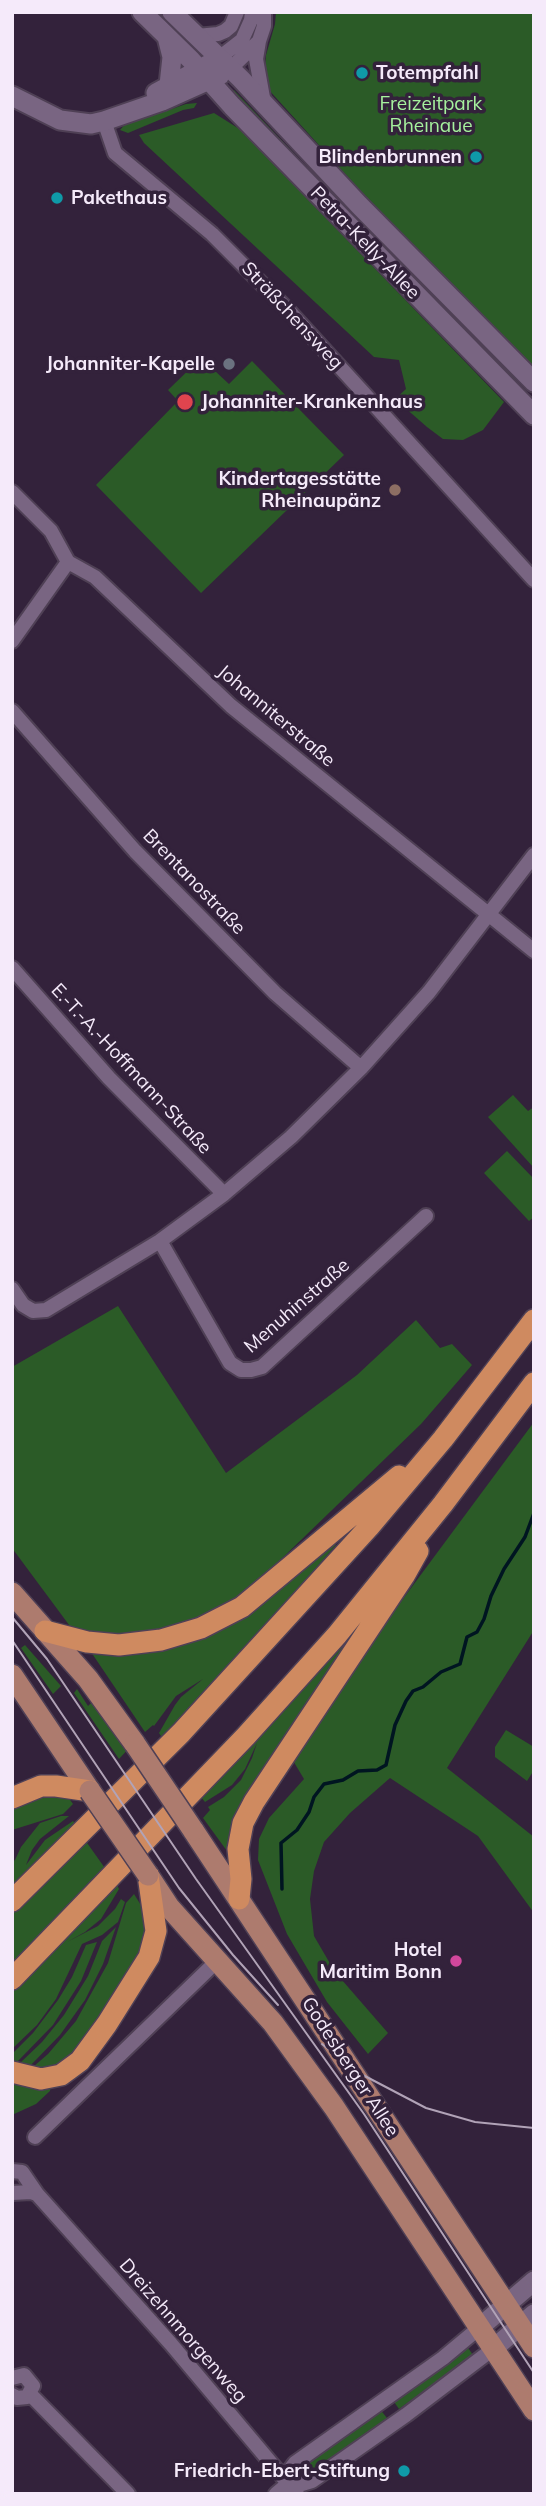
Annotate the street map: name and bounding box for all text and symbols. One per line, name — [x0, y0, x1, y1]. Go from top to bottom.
place label: Totempfahl — [376, 62, 479, 84]
marker: Totempfahl — [354, 65, 370, 81]
park label: Freizeitpark Rheinaue — [380, 93, 482, 137]
place label: Blindenbrunnen — [319, 146, 462, 168]
marker: Blindenbrunnen — [468, 149, 484, 165]
street label: Petra-Kelly-Allee — [306, 182, 424, 304]
place label: Pakethaus — [71, 187, 167, 209]
marker: Pakethaus — [49, 190, 65, 206]
street label: Sträßchensweg — [237, 258, 347, 374]
place label: Johanniter-Kapelle — [46, 353, 215, 375]
marker: Johanniter-Kapelle — [221, 356, 237, 372]
place label: Johanniter-Krankenhaus — [201, 391, 423, 413]
marker: Johanniter-Krankenhaus — [175, 392, 195, 412]
place label: Kindertagesstätte Rheinaupänz — [218, 468, 381, 512]
marker: Kindertagesstätte Rheinaupänz — [387, 482, 403, 498]
street label: Johanniterstraße — [212, 660, 340, 772]
street label: Brentanostraße — [138, 825, 250, 939]
street label: E.-T.-A.-Hoffmann-Straße — [46, 979, 216, 1159]
street label: Menuhinstraße — [240, 1254, 354, 1358]
place label: Hotel Maritim Bonn — [320, 1939, 442, 1983]
marker: Hotel Maritim Bonn — [448, 1953, 464, 1969]
street label: Godesberger Allee — [296, 1993, 404, 2141]
street label: Dreizehnmorgenweg — [114, 2254, 252, 2408]
place label: Friedrich-Ebert-Stiftung — [174, 2460, 390, 2482]
marker: Friedrich-Ebert-Stiftung — [396, 2463, 412, 2479]

